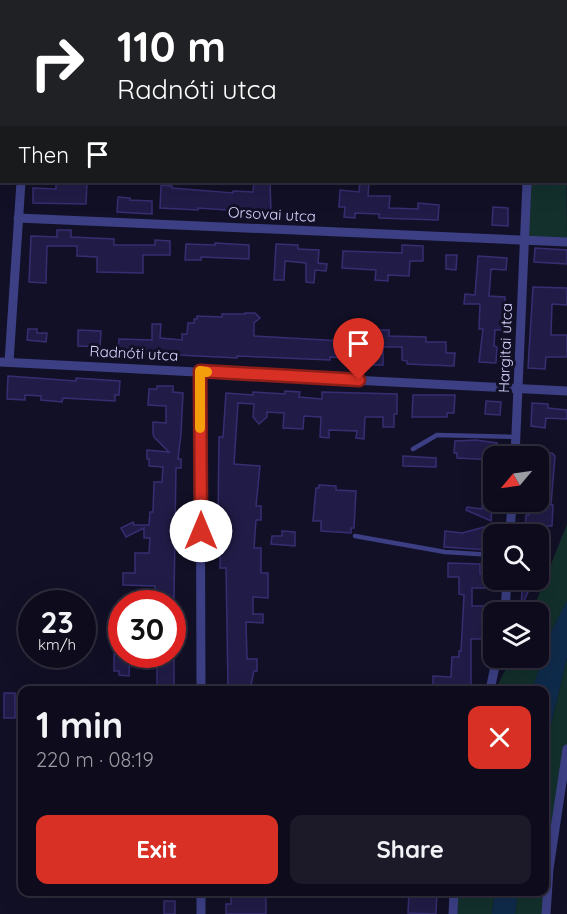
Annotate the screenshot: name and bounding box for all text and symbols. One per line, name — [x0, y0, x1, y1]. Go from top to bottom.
text: 110 m — [117, 20, 226, 73]
icon: right — [18, 24, 96, 102]
text: Radnóti utca — [117, 72, 277, 106]
icon: arrive — [81, 138, 114, 171]
text: Then — [18, 141, 69, 169]
street label: Orsovai utca — [228, 202, 316, 226]
street label: Hargitai utca — [494, 303, 516, 393]
pin — [333, 318, 384, 380]
icon: arrive — [342, 327, 375, 360]
street label: Radnóti utca — [89, 341, 179, 365]
north arrow — [483, 446, 549, 512]
map controls — [483, 446, 549, 668]
position arrow — [169, 499, 233, 563]
button: search — [483, 524, 549, 590]
speed limit sign: 30 — [108, 590, 186, 668]
button: layers — [483, 602, 549, 668]
text: 23 — [40, 603, 74, 641]
text: km/h — [38, 635, 76, 654]
text: 1 min — [36, 702, 123, 747]
button: close — [468, 706, 531, 769]
text: 220 m · 08:19 — [36, 747, 154, 772]
button: Exit — [36, 815, 278, 884]
button: Share — [290, 815, 531, 884]

